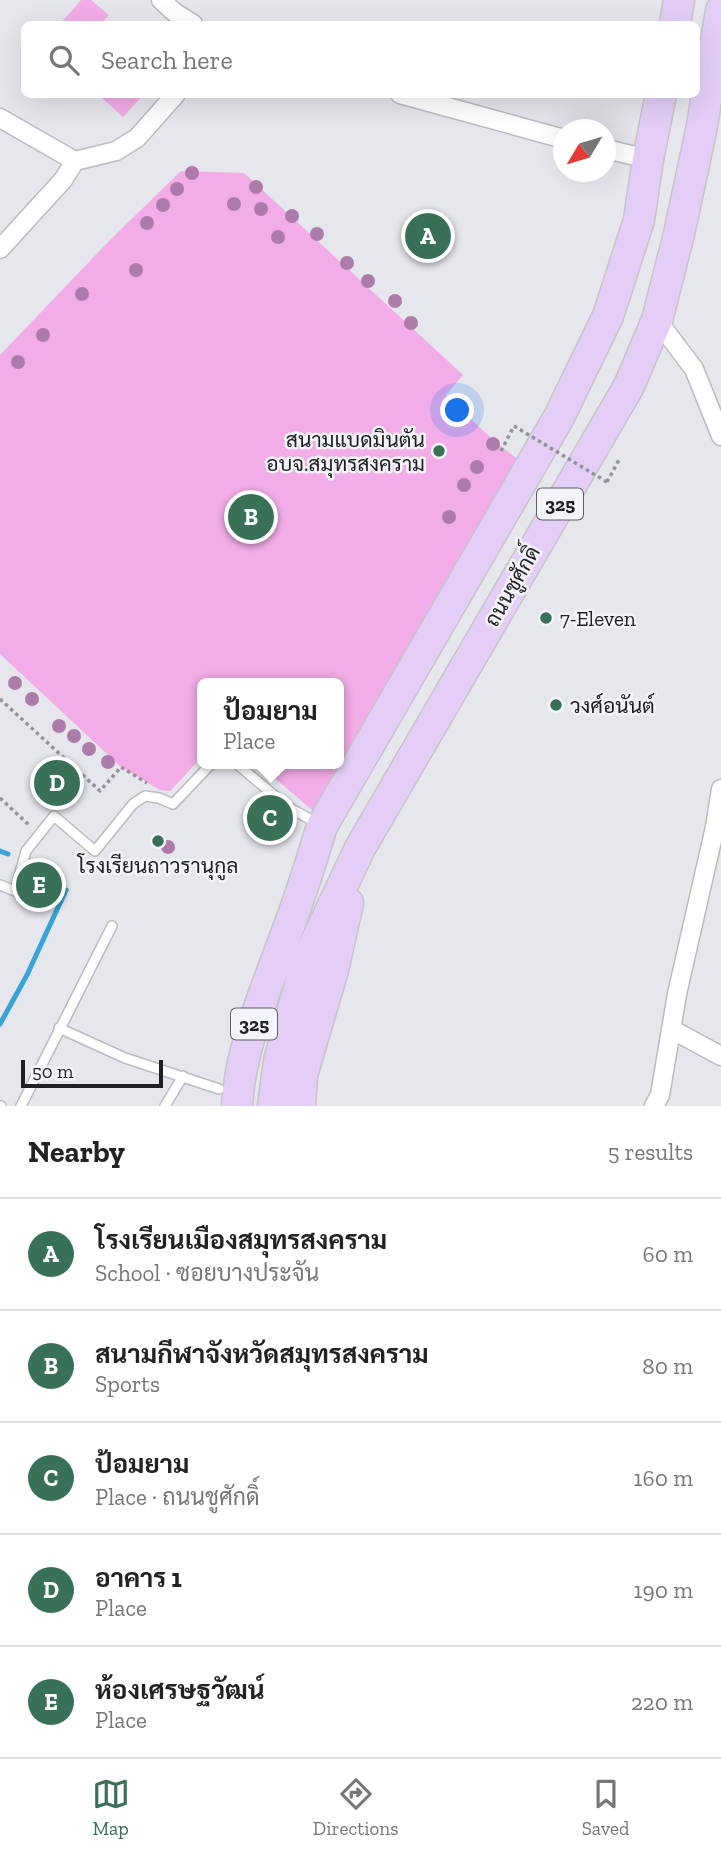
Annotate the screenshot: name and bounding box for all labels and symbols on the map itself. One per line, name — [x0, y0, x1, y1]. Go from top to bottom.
north arrow — [553, 119, 616, 182]
pin: A — [405, 210, 451, 262]
your location — [440, 393, 474, 427]
place label: สนามแบดมินตัน อบจ.สมุทรสงคราม — [266, 427, 425, 478]
marker: สนามแบดมินตัน อบจ.สมุทรสงคราม — [431, 443, 447, 459]
road number: 325 — [537, 489, 583, 520]
pin: B — [228, 491, 274, 543]
street label: ถนนชูศักดิ์ — [473, 538, 548, 632]
place label: 7-Eleven — [560, 606, 636, 631]
marker: 7-Eleven — [538, 610, 554, 626]
place label: วงศ์อนันต์ — [570, 692, 655, 718]
marker: วงศ์อนันต์ — [548, 697, 564, 713]
pin: D — [34, 757, 80, 809]
pin: C — [247, 792, 293, 844]
marker: โรงเรียนถาวรานุกูล — [150, 833, 166, 849]
place label: โรงเรียนถาวรานุกูล — [77, 853, 238, 881]
pin: E — [16, 859, 62, 911]
road number: 325 — [231, 1008, 277, 1040]
scale bar — [21, 1057, 163, 1089]

